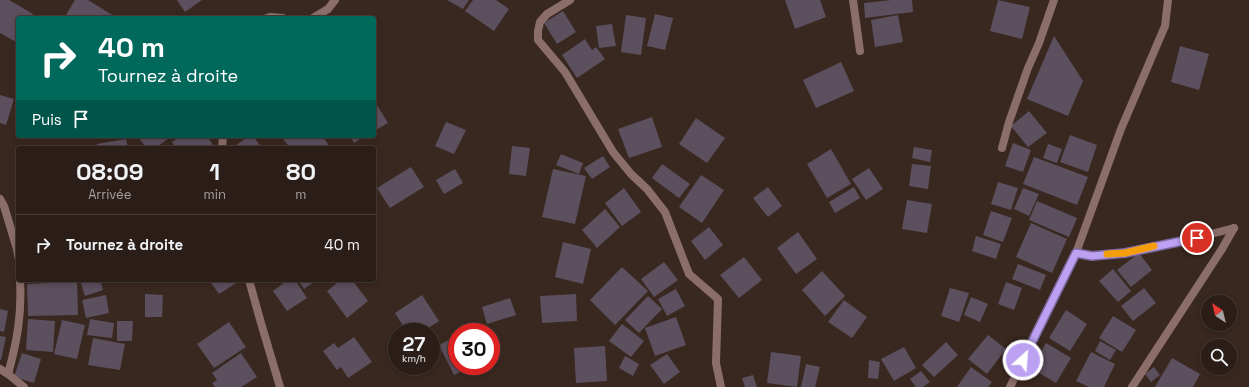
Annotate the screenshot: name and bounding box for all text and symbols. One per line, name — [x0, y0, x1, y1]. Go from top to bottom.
text: 40 m — [98, 29, 165, 65]
icon: right — [32, 32, 84, 84]
text: Tournez à droite — [98, 64, 238, 87]
icon: arrive — [70, 108, 92, 130]
text: Puis — [32, 110, 62, 129]
text: 08:09 — [76, 156, 144, 187]
text: 1 — [209, 156, 220, 187]
text: 80 — [286, 156, 316, 187]
text: Arrivée — [88, 186, 131, 203]
text: min — [204, 186, 226, 203]
text: m — [295, 186, 307, 203]
pin — [1180, 221, 1214, 255]
icon: arrive — [1186, 227, 1208, 249]
icon: right — [32, 234, 54, 256]
text: Tournez à droite — [66, 235, 183, 254]
text: 40 m — [324, 235, 360, 254]
north arrow — [1201, 295, 1237, 331]
map controls — [1201, 295, 1237, 375]
speed limit sign: 30 — [448, 323, 500, 375]
text: 27 — [403, 331, 425, 357]
position arrow — [1002, 339, 1044, 381]
button: search — [1201, 339, 1237, 375]
text: km/h — [402, 352, 426, 365]

